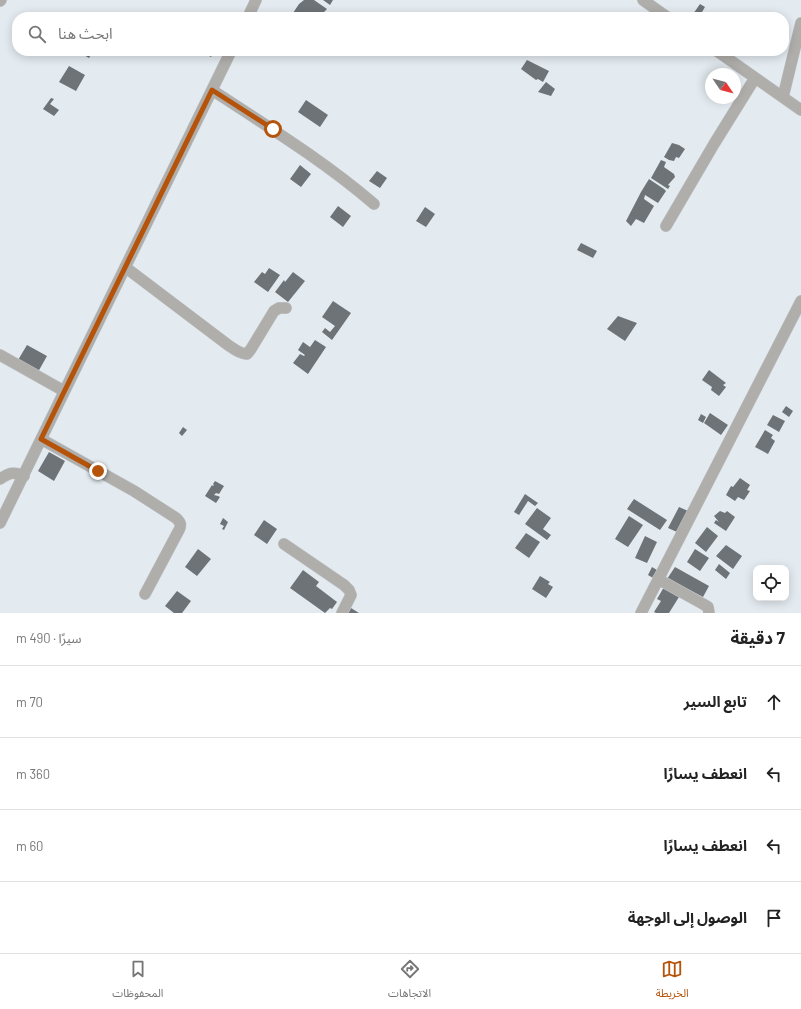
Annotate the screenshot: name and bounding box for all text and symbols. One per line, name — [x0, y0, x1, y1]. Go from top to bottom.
search box — [12, 12, 789, 56]
icon: search — [26, 23, 48, 45]
text: ابحث هنا — [58, 24, 113, 42]
north arrow — [705, 68, 741, 104]
route start — [264, 120, 282, 138]
route end — [89, 462, 107, 480]
map controls — [753, 565, 789, 601]
button: locate — [753, 565, 789, 601]
text: 7 دقيقة — [730, 627, 785, 647]
text: سيرًا · 490 m — [16, 630, 82, 646]
icon: ahead — [763, 691, 785, 713]
text: تابع السير — [684, 692, 747, 710]
text: 70 m — [16, 694, 43, 710]
icon: left — [763, 763, 785, 785]
text: انعطف يسارًا — [663, 764, 747, 782]
text: 360 m — [16, 766, 50, 782]
icon: left — [763, 835, 785, 857]
text: انعطف يسارًا — [663, 836, 747, 854]
text: 60 m — [16, 838, 43, 854]
icon: arrive — [763, 907, 785, 929]
text: الوصول إلى الوجهة — [628, 908, 747, 926]
tab: المحفوظات — [112, 958, 163, 1005]
tab: الاتجاهات — [388, 958, 431, 1005]
tab: الخريطة — [656, 958, 689, 1005]

